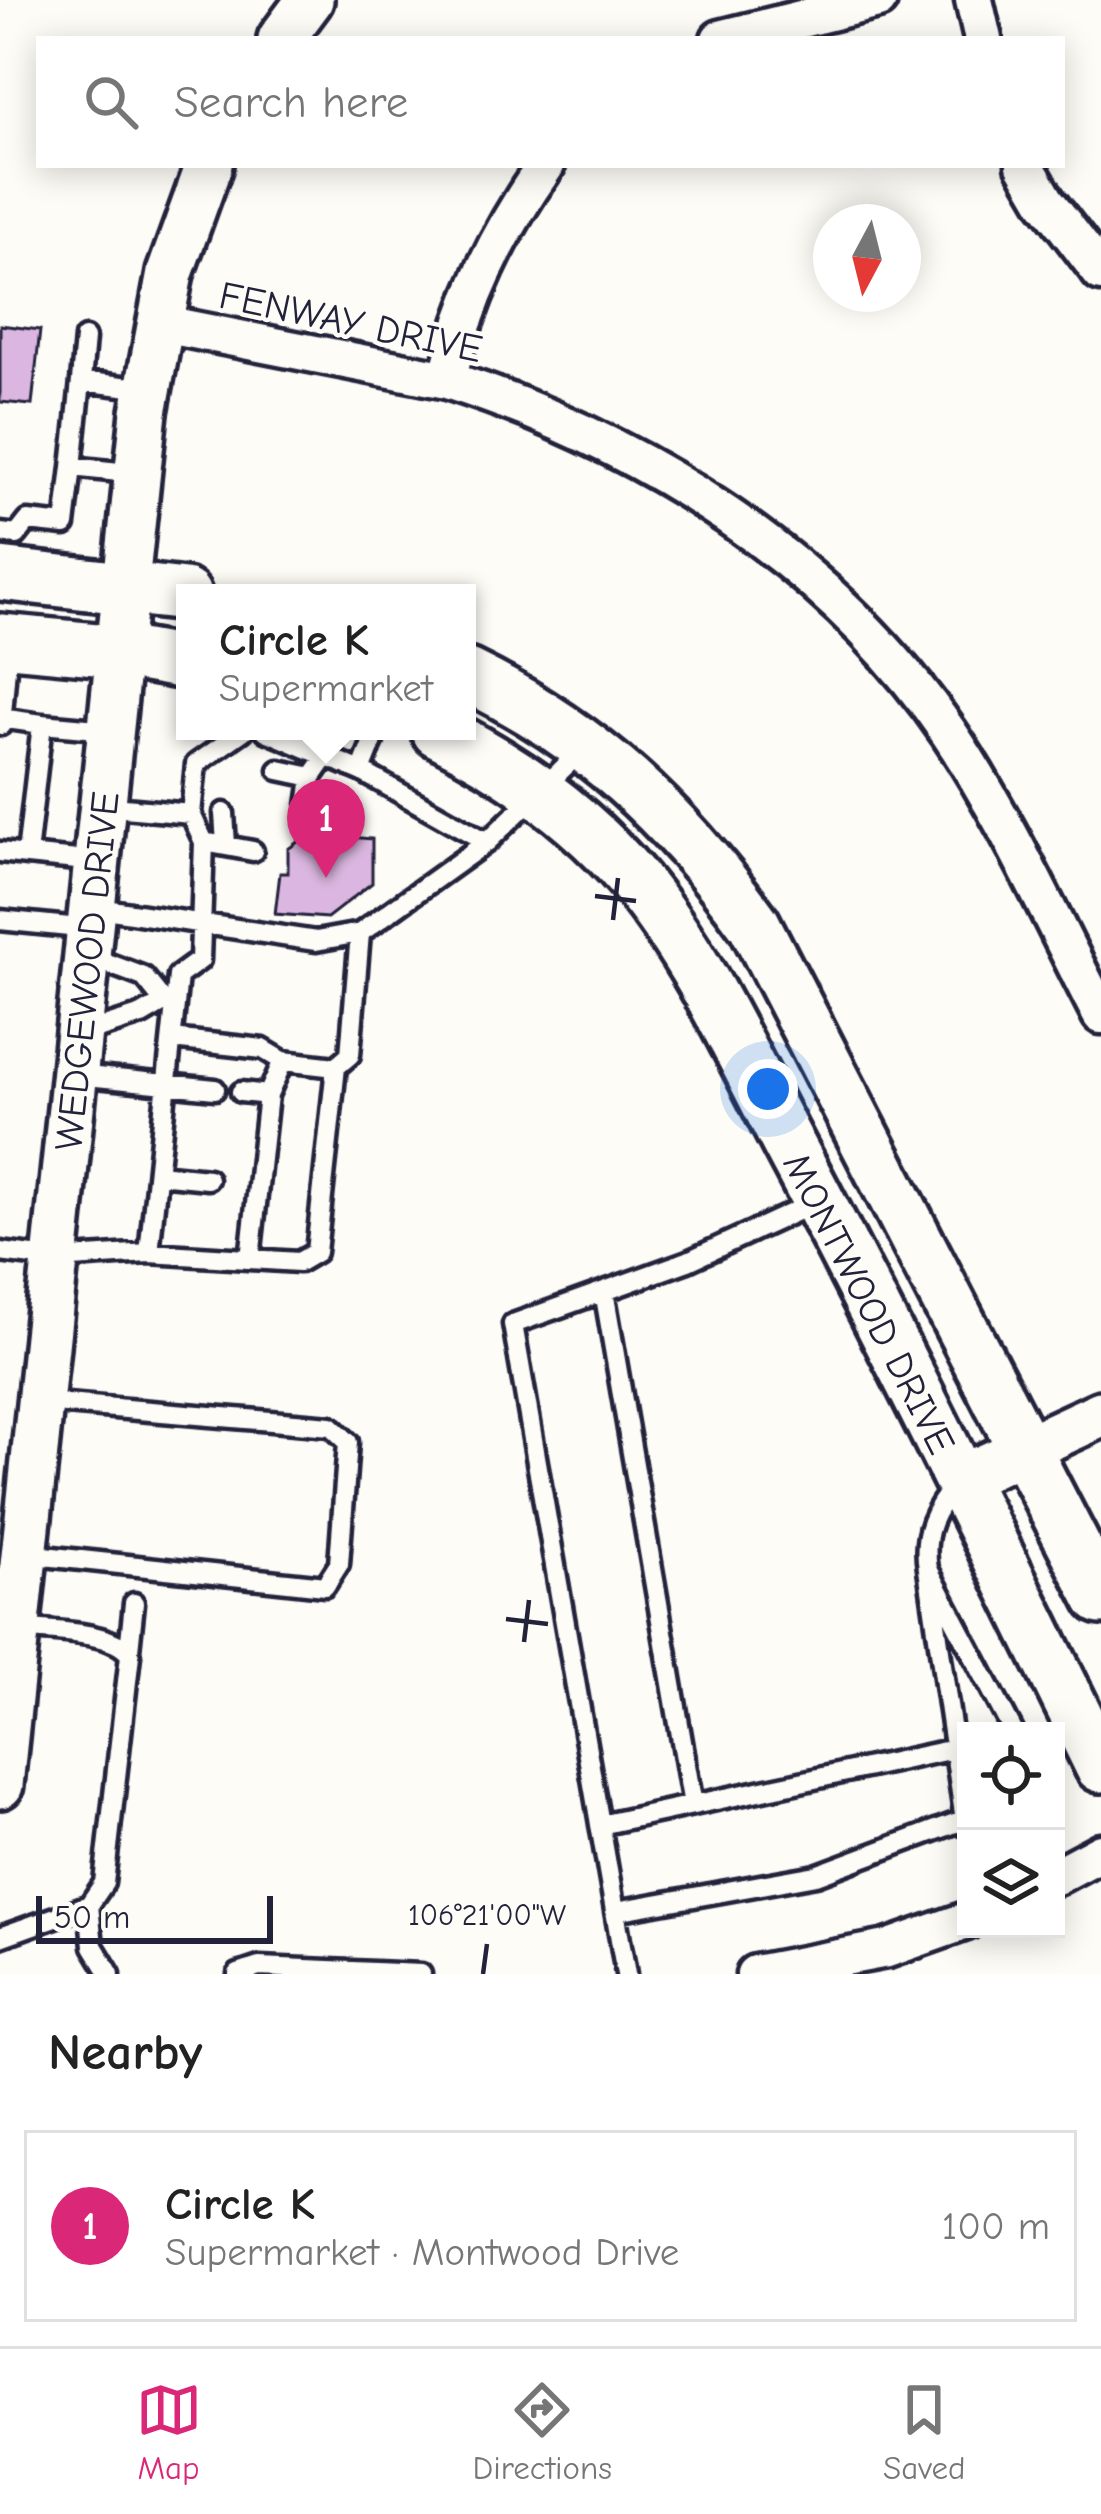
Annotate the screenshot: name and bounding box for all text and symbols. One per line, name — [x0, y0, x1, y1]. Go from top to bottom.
search box — [36, 36, 1065, 168]
icon: search — [78, 69, 144, 135]
text: Search here — [174, 76, 408, 128]
north arrow — [813, 204, 921, 312]
street label: FENWAY DRIVE — [215, 273, 486, 372]
popup — [176, 584, 476, 740]
text: Circle K — [219, 614, 369, 666]
text: Supermarket — [219, 666, 433, 711]
pin: 1 — [287, 779, 365, 878]
street label: WEDGEWOOD DRIVE — [46, 789, 129, 1153]
your location — [738, 1059, 798, 1119]
street label: MONTWOOD DRIVE — [773, 1146, 964, 1461]
map controls — [957, 1722, 1065, 1938]
button: locate — [957, 1722, 1065, 1830]
button: layers — [957, 1830, 1065, 1938]
scale bar — [36, 1890, 273, 1943]
text: 50 m — [54, 1898, 130, 1936]
text: 106°21'00"W — [408, 1898, 566, 1933]
text: Nearby — [48, 2023, 202, 2082]
text: Circle K — [165, 2178, 315, 2230]
text: 1 — [82, 2204, 98, 2249]
text: 100 m — [942, 2204, 1050, 2249]
text: Supermarket · Montwood Drive — [165, 2230, 679, 2275]
tab: Map — [136, 2377, 202, 2487]
tab: Directions — [473, 2377, 612, 2487]
tab: Saved — [883, 2377, 965, 2487]

